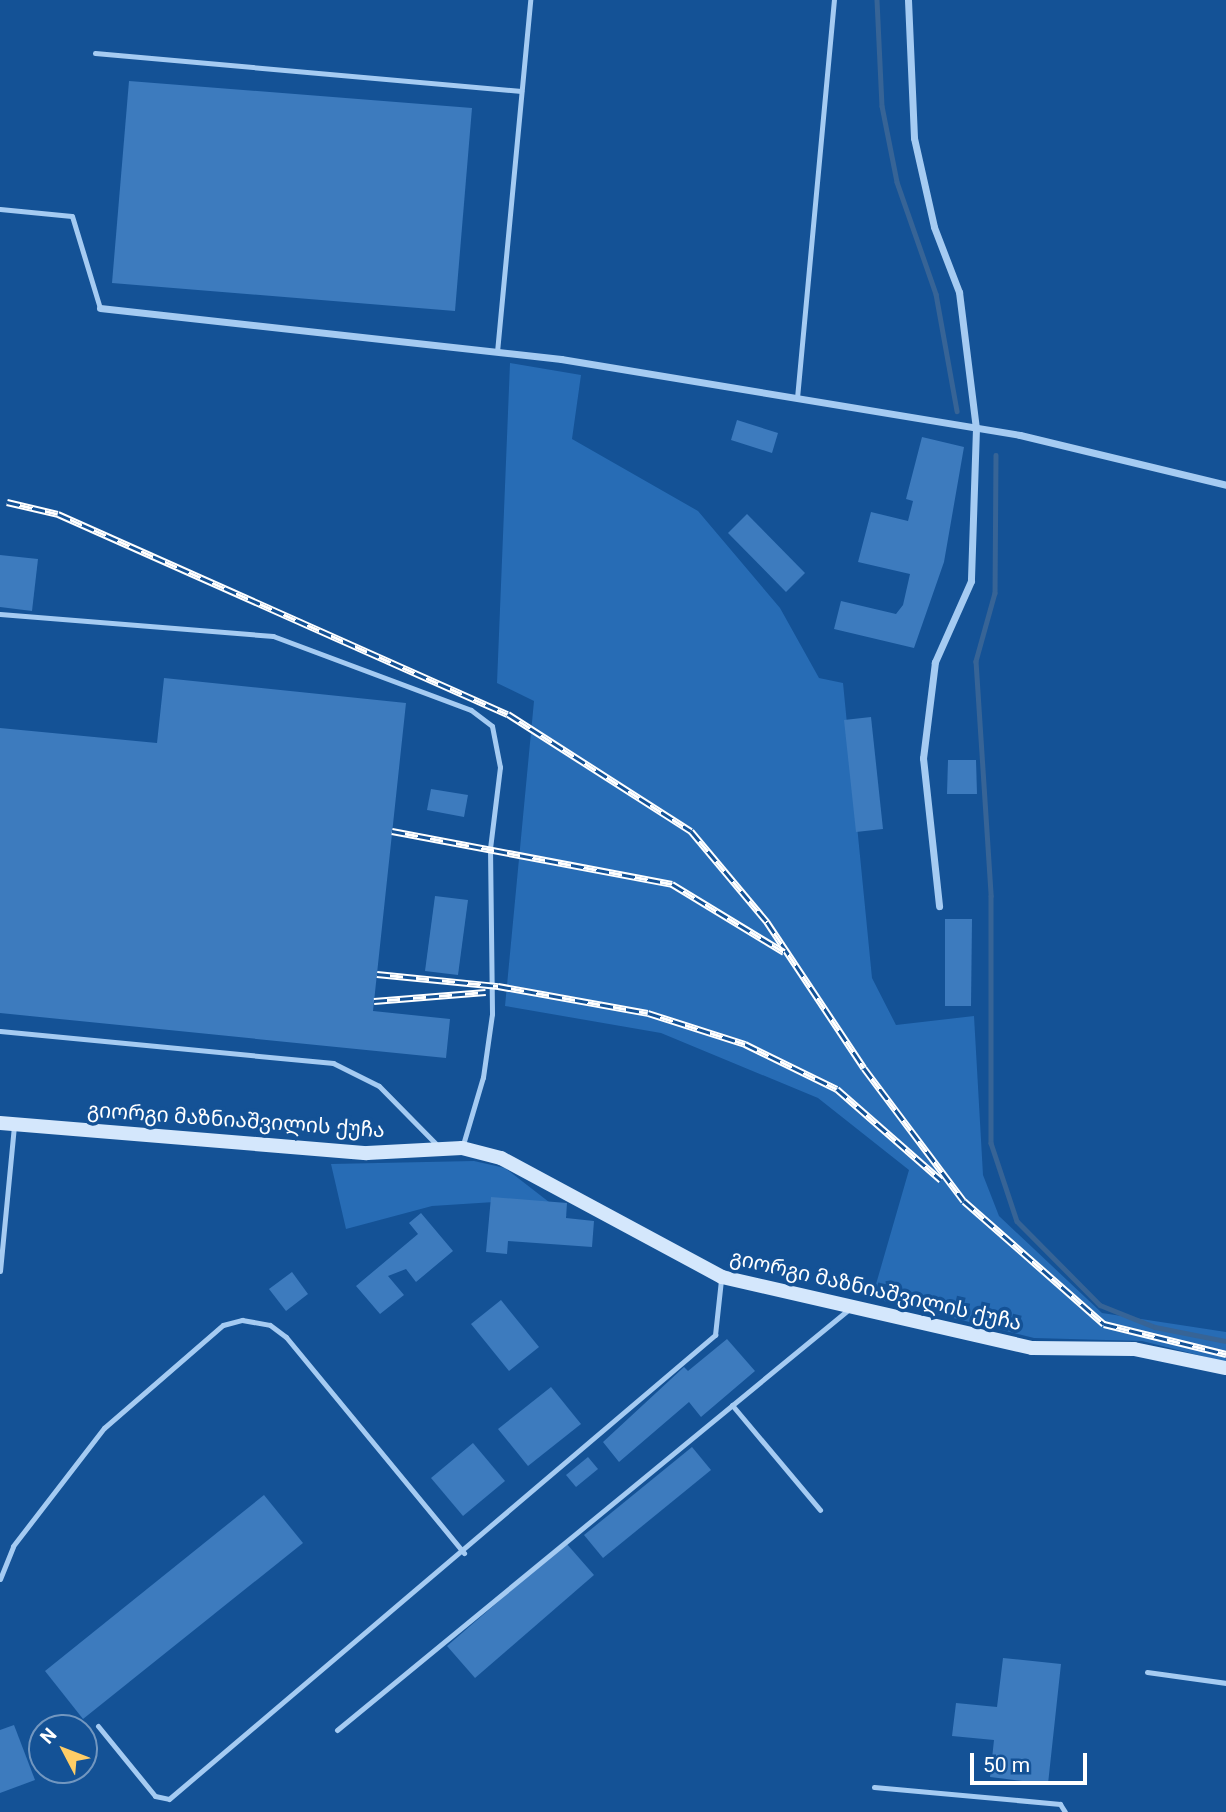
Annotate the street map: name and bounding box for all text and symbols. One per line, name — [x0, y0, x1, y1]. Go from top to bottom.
street label: გიორგი მაზნიაშვილის ქუჩა — [86, 1097, 386, 1143]
street label: გიორგი მაზნიაშვილის ქუჩა — [728, 1244, 1024, 1336]
north arrow — [28, 1714, 98, 1784]
text: N — [35, 1723, 62, 1749]
scale bar — [974, 1738, 1091, 1782]
text: 50 m — [983, 1753, 1030, 1777]

